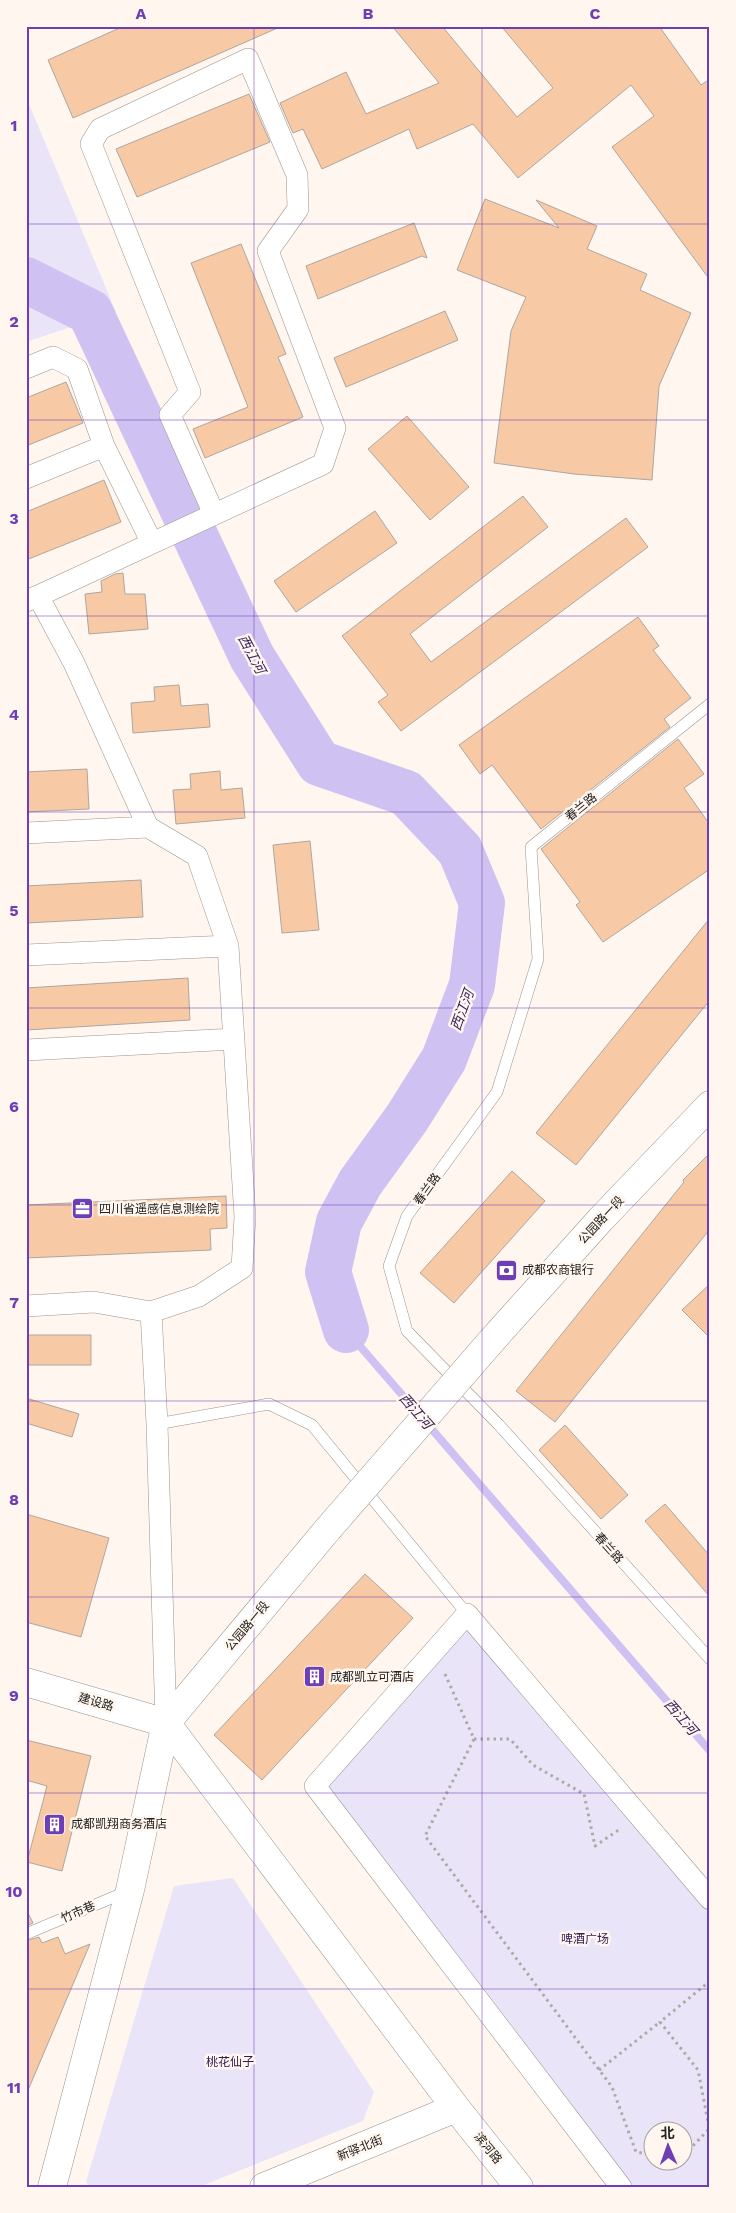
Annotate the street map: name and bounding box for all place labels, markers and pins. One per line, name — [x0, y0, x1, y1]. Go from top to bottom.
office icon: 四川省遥感信息测绘院 — [71, 1197, 95, 1221]
place label: 四川省遥感信息测绘院 — [99, 1202, 219, 1216]
bank icon: 成都农商银行 — [494, 1258, 518, 1282]
place label: 成都农商银行 — [522, 1263, 594, 1277]
building icon: 成都凯立可酒店 — [302, 1665, 326, 1689]
place label: 成都凯立可酒店 — [330, 1670, 414, 1684]
building icon: 成都凯翔商务酒店 — [43, 1812, 67, 1836]
place label: 成都凯翔商务酒店 — [71, 1817, 167, 1831]

